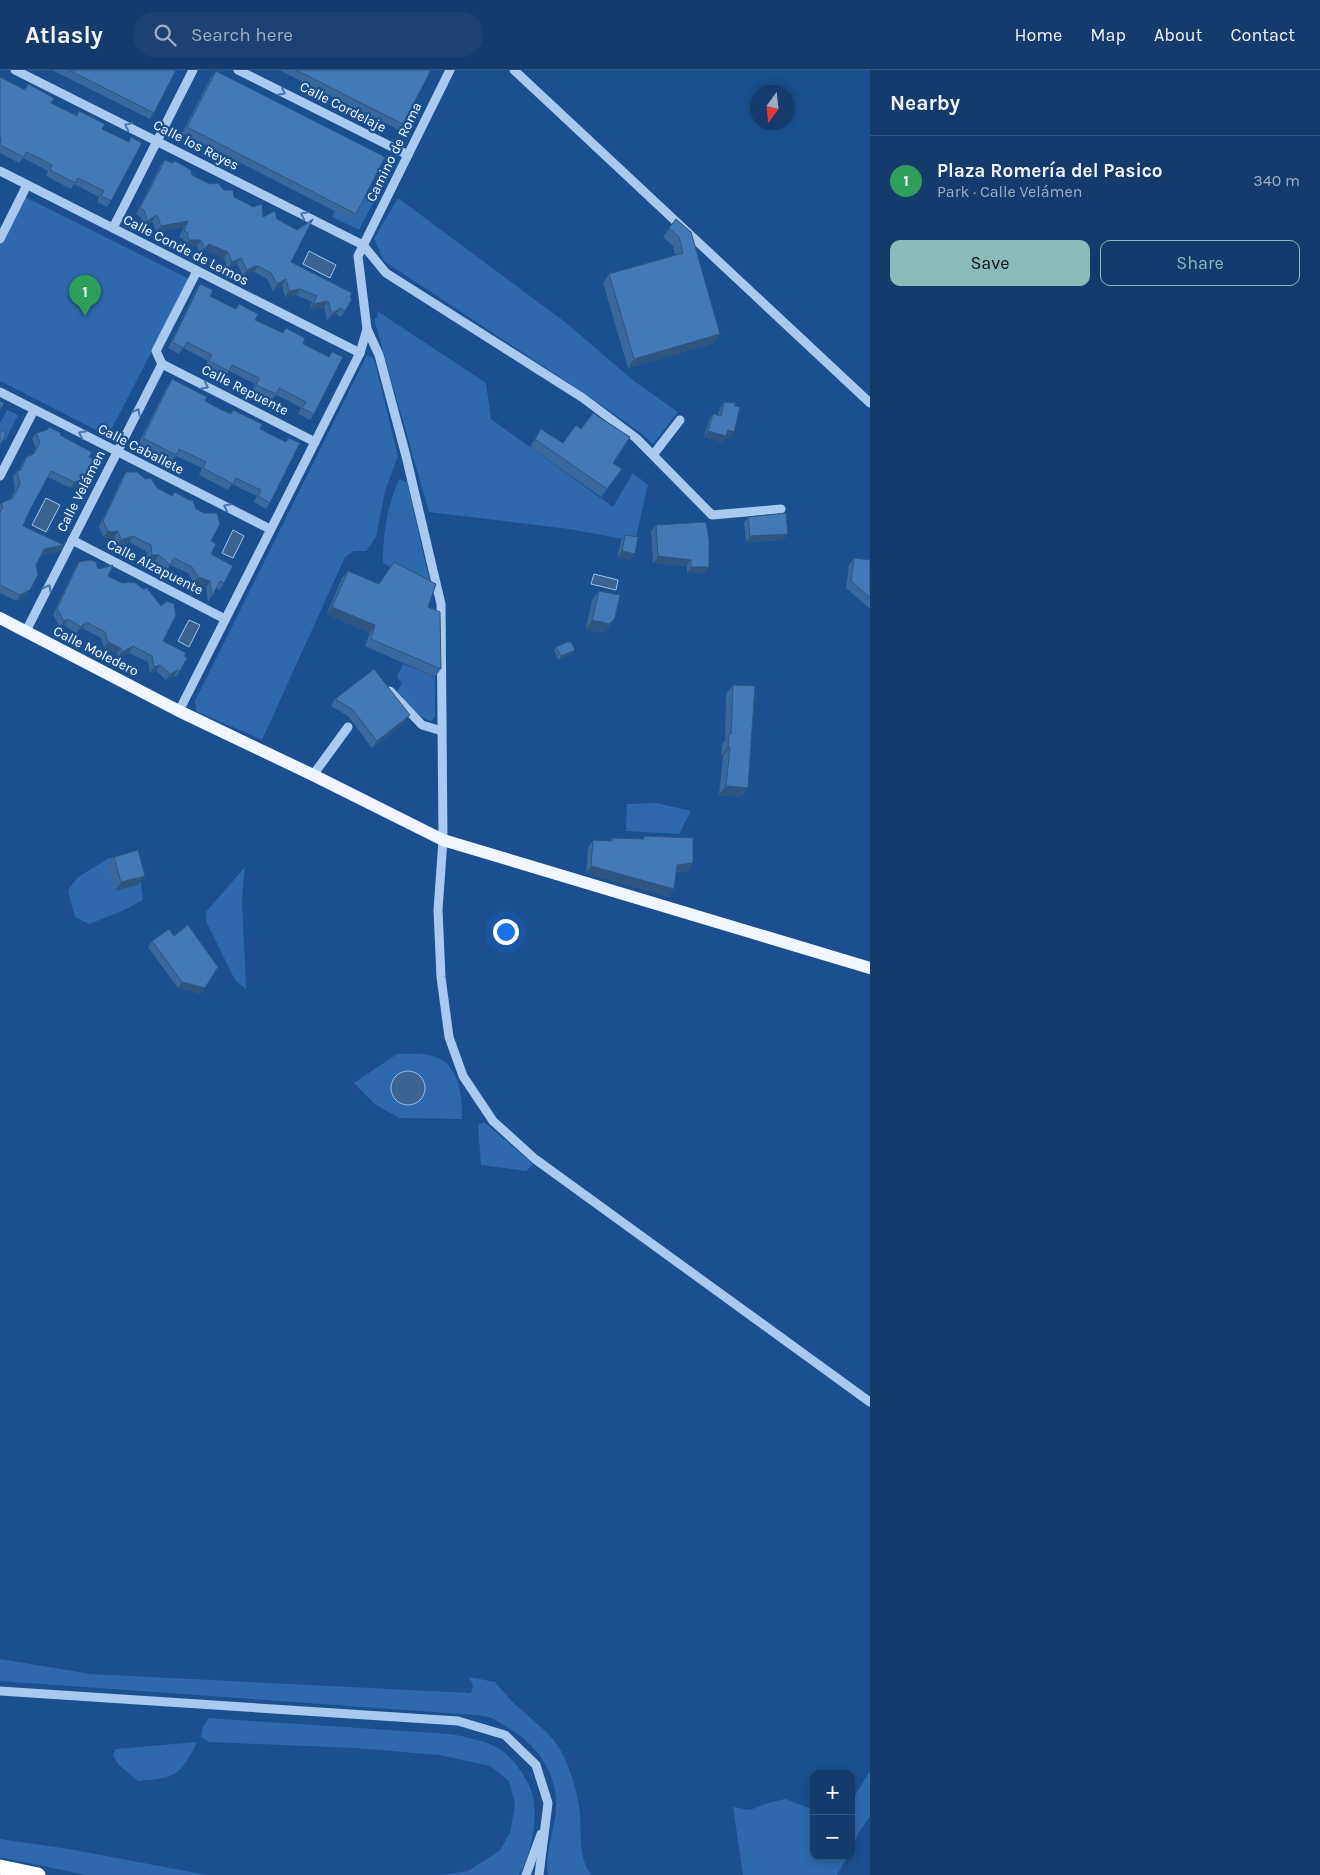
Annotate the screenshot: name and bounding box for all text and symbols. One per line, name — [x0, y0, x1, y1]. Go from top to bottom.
search box — [133, 12, 483, 57]
text: Atlasly — [25, 21, 103, 49]
icon: search — [151, 21, 179, 49]
text: Search here — [191, 24, 293, 46]
text: Home — [1014, 24, 1062, 46]
text: Map — [1090, 24, 1126, 46]
text: About — [1154, 24, 1203, 46]
text: Contact — [1231, 24, 1295, 46]
street label: Calle Cordelaje — [297, 78, 389, 136]
north arrow — [750, 85, 795, 130]
one-way arrow — [277, 86, 286, 96]
text: Nearby — [890, 91, 960, 115]
street label: Camino de Roma — [363, 99, 425, 205]
street label: Calle los Reyes — [150, 116, 242, 174]
one-way arrow — [124, 122, 133, 132]
text: Plaza Romería del Pasico — [937, 160, 1163, 182]
text: 1 — [903, 171, 909, 190]
text: 340 m — [1253, 171, 1300, 190]
text: Park · Calle Velámen — [937, 182, 1082, 201]
street label: Calle Conde de Lemos — [120, 211, 252, 289]
one-way arrow — [301, 211, 310, 221]
button: Save — [890, 240, 1090, 286]
button: Share — [1100, 240, 1300, 286]
pin: 1 — [69, 275, 101, 316]
street label: Calle Repuente — [199, 361, 291, 419]
one-way arrow — [200, 380, 209, 390]
one-way arrow — [131, 408, 141, 417]
street label: Calle Caballete — [95, 420, 187, 478]
one-way arrow — [78, 430, 87, 440]
street label: Calle Velámen — [53, 447, 109, 535]
one-way arrow — [223, 503, 232, 513]
street label: Calle Alzapuente — [104, 535, 206, 599]
one-way arrow — [42, 584, 52, 593]
street label: Calle Moledero — [51, 622, 141, 680]
your location — [493, 919, 519, 945]
map controls — [810, 1770, 855, 1860]
button: + — [810, 1770, 855, 1815]
button: − — [810, 1815, 855, 1860]

